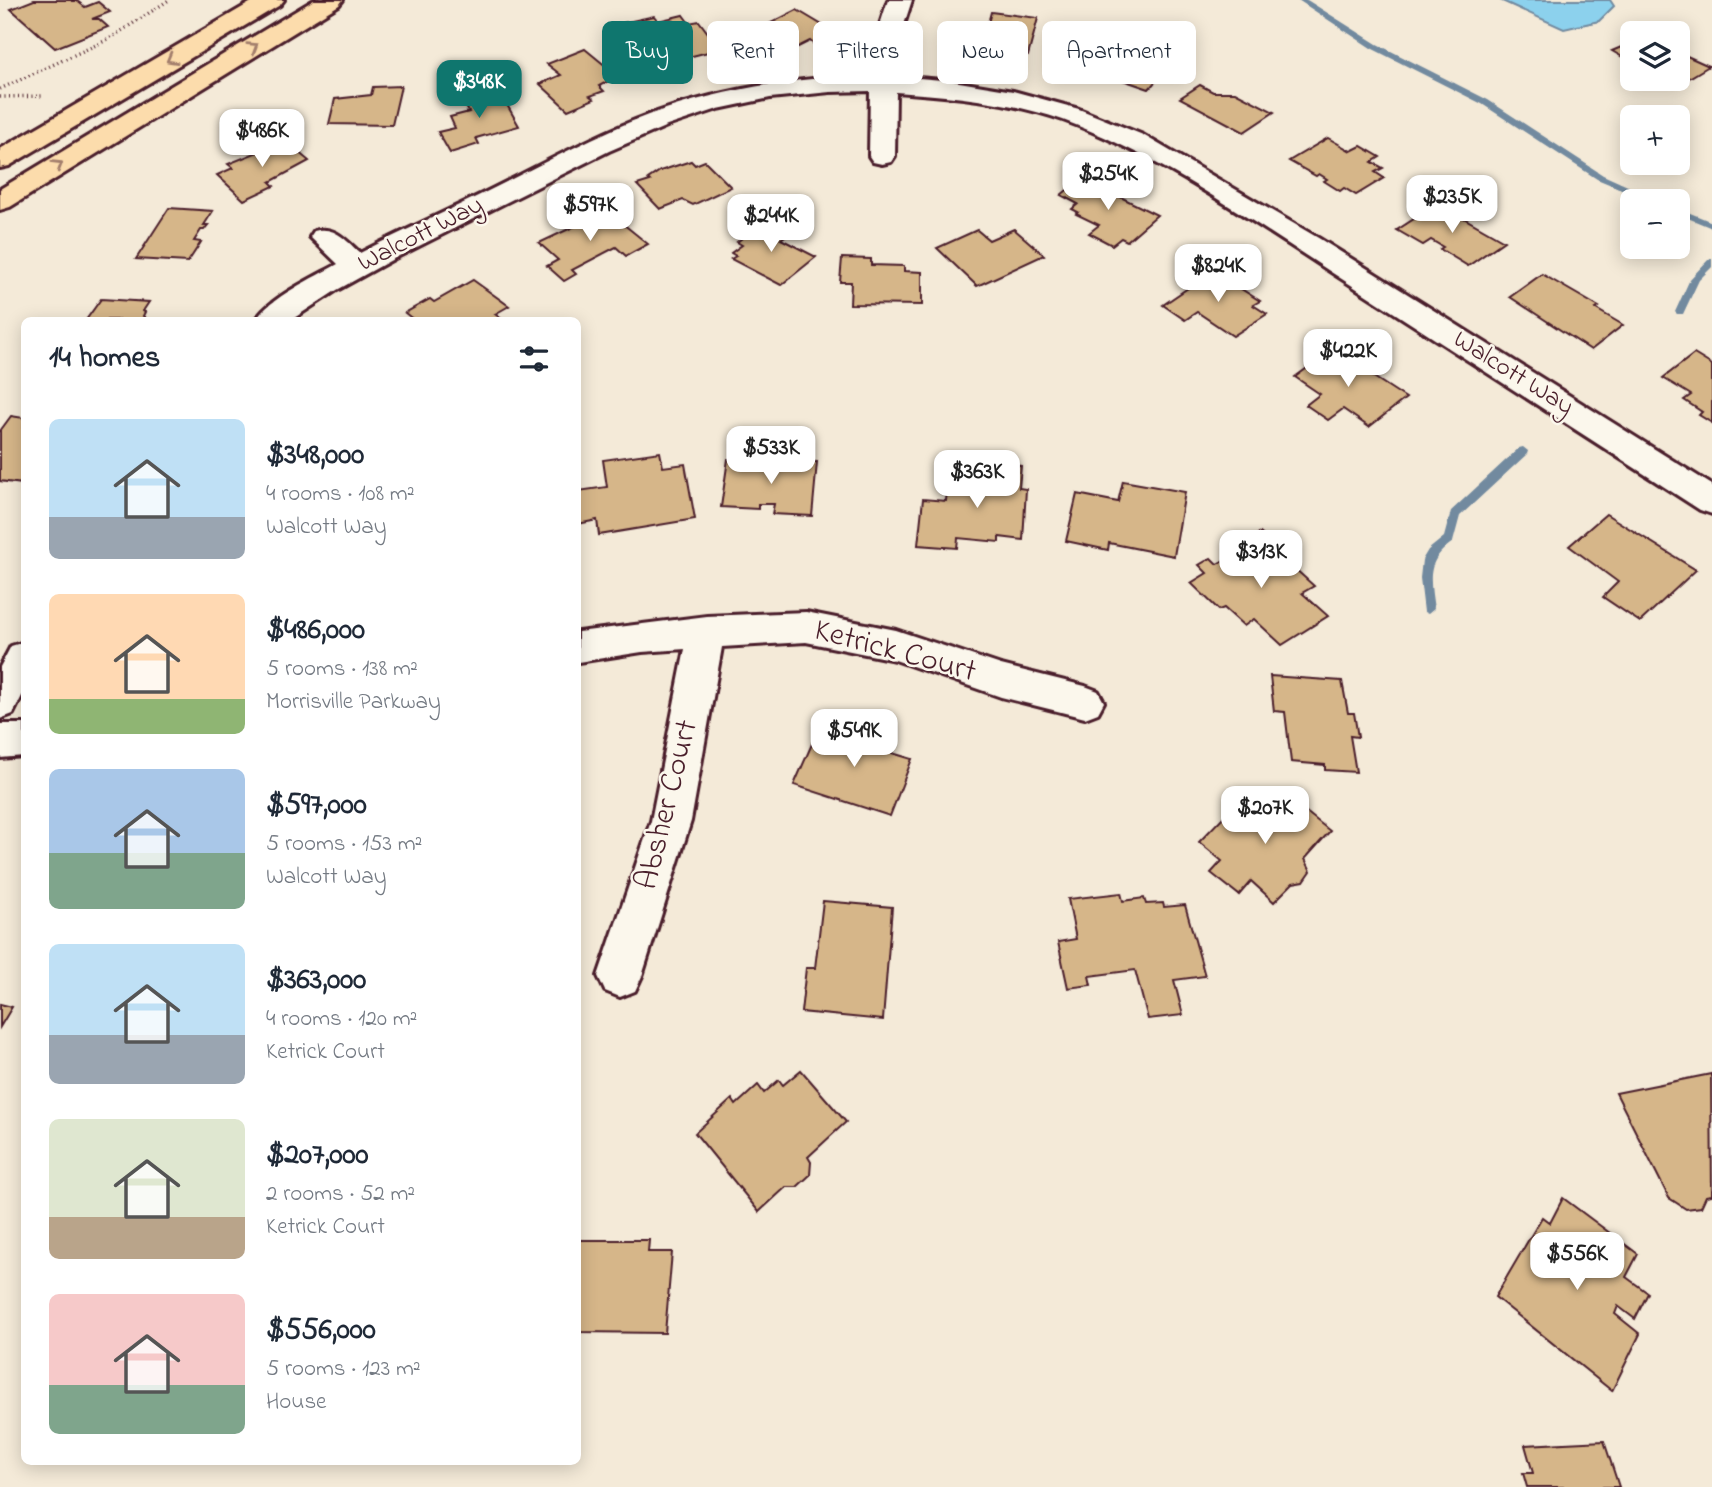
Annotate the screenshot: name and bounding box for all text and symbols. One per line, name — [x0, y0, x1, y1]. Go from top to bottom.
chip: Buy — [602, 21, 693, 84]
chip: Rent — [707, 21, 799, 84]
chip: Filters — [813, 21, 923, 84]
chip: New — [937, 21, 1028, 84]
chip: Apartment — [1042, 21, 1196, 84]
map controls — [1620, 21, 1690, 259]
button: layers — [1620, 21, 1690, 91]
one-way arrow — [245, 42, 258, 55]
one-way arrow — [166, 51, 178, 64]
pin: $348K — [430, 60, 528, 120]
text: $348K — [453, 66, 505, 99]
button: + — [1620, 105, 1690, 175]
pin: $486K — [213, 110, 311, 169]
text: $486K — [235, 115, 289, 148]
pin: $254K — [1059, 152, 1157, 212]
text: $254K — [1078, 158, 1138, 191]
one-way arrow — [51, 161, 64, 174]
pin: $235K — [1403, 176, 1501, 235]
text: $235K — [1422, 181, 1482, 214]
pin: $597K — [541, 184, 639, 243]
street label: Walcott Way — [352, 187, 490, 283]
text: $597K — [563, 189, 617, 222]
button: − — [1620, 189, 1690, 259]
pin: $244K — [722, 194, 820, 254]
text: $244K — [743, 200, 799, 233]
pin: $824K — [1169, 244, 1267, 304]
text: $824K — [1191, 250, 1245, 283]
street label: Walcott Way — [1445, 322, 1581, 426]
pin: $422K — [1299, 330, 1397, 389]
text: $422K — [1319, 335, 1377, 368]
text: 14 homes — [49, 337, 160, 381]
icon: filters — [515, 340, 553, 378]
pin: $533K — [722, 426, 820, 486]
text: $533K — [742, 432, 800, 465]
text: $348,000 — [266, 434, 364, 478]
icon: home — [105, 447, 189, 531]
pin: $363K — [928, 450, 1026, 510]
text: $363K — [950, 456, 1004, 489]
text: 4 rooms · 108 m² — [266, 478, 415, 511]
text: Walcott Way — [266, 511, 387, 544]
pin: $313K — [1212, 530, 1310, 590]
text: $313K — [1235, 536, 1287, 569]
street label: Ketrick Court — [809, 608, 981, 696]
text: $486,000 — [266, 609, 365, 653]
icon: home — [105, 622, 189, 706]
text: 5 rooms · 138 m² — [266, 653, 418, 686]
text: Morrisville Parkway — [266, 686, 441, 719]
pin: $549K — [805, 710, 903, 769]
street label: Absher Court — [624, 715, 712, 895]
text: $549K — [827, 715, 881, 748]
text: $597,000 — [266, 784, 367, 828]
pin: $207K — [1216, 786, 1314, 846]
text: $207K — [1237, 792, 1293, 825]
icon: home — [105, 797, 189, 881]
text: 5 rooms · 153 m² — [266, 828, 422, 861]
text: Walcott Way — [266, 861, 387, 894]
text: $363,000 — [266, 959, 366, 1003]
icon: home — [105, 972, 189, 1056]
text: 4 rooms · 120 m² — [266, 1003, 417, 1036]
text: Ketrick Court — [266, 1036, 385, 1069]
text: $207,000 — [266, 1134, 368, 1178]
icon: home — [105, 1147, 189, 1231]
text: 2 rooms · 52 m² — [266, 1178, 415, 1211]
text: Ketrick Court — [266, 1211, 385, 1244]
pin: $556K — [1528, 1232, 1626, 1292]
text: $556K — [1546, 1238, 1608, 1271]
text: $556,000 — [266, 1309, 376, 1353]
icon: home — [105, 1322, 189, 1406]
text: 5 rooms · 123 m² — [266, 1353, 421, 1386]
text: House — [266, 1386, 326, 1419]

